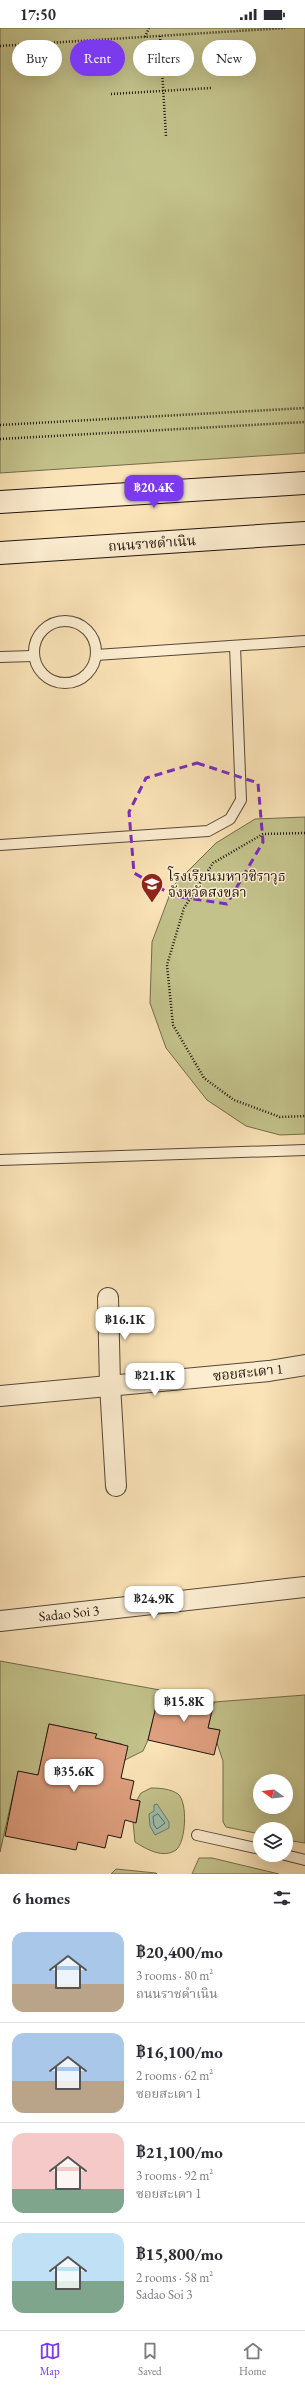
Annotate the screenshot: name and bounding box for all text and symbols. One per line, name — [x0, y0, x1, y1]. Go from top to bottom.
text: 17:50 — [20, 5, 56, 24]
chip: Buy — [12, 40, 62, 76]
chip: Rent — [70, 40, 125, 76]
chip: Filters — [133, 40, 194, 76]
chip: New — [202, 40, 256, 76]
pin: ฿20.4K — [121, 475, 187, 509]
text: ฿20.4K — [133, 479, 175, 496]
street label: ถนนราชดำเนิน — [107, 531, 197, 555]
place label: โรงเรียนมหาวชิราวุธ จังหวัดสงขลา — [167, 866, 286, 901]
school or university icon: โรงเรียนมหาวชิราวุธ จังหวัดสงขลา — [139, 871, 165, 904]
pin: ฿16.1K — [92, 1307, 158, 1341]
text: ฿16.1K — [104, 1311, 146, 1328]
street label: ซอยสะเดา 1 — [212, 1359, 284, 1385]
pin: ฿21.1K — [122, 1363, 188, 1397]
text: ฿21.1K — [134, 1367, 176, 1384]
pin: ฿24.9K — [121, 1586, 187, 1620]
text: ฿24.9K — [133, 1590, 175, 1607]
street label: Sadao Soi 3 — [38, 1601, 100, 1625]
pin: ฿15.8K — [151, 1689, 217, 1723]
text: ฿15.8K — [163, 1693, 205, 1710]
pin: ฿35.6K — [41, 1759, 107, 1793]
text: ฿35.6K — [53, 1763, 95, 1780]
north arrow — [253, 1774, 293, 1814]
map controls — [253, 1774, 293, 1862]
button: layers — [253, 1822, 293, 1862]
text: 6 homes — [12, 1887, 70, 1909]
icon: filters — [271, 1887, 293, 1909]
text: ฿20,400/mo — [136, 1941, 223, 1963]
icon: home — [44, 1948, 92, 1996]
text: 3 rooms · 80 m² — [136, 1967, 213, 1984]
text: ถนนราชดำเนิน — [136, 1985, 218, 2002]
text: ฿16,100/mo — [136, 2041, 223, 2063]
icon: home — [44, 2049, 92, 2097]
text: 2 rooms · 62 m² — [136, 2067, 213, 2084]
text: ซอยสะเดา 1 — [136, 2085, 201, 2102]
text: ฿21,100/mo — [136, 2141, 223, 2163]
icon: home — [44, 2149, 92, 2197]
text: 3 rooms · 92 m² — [136, 2167, 213, 2184]
text: ซอยสะเดา 1 — [136, 2185, 201, 2202]
text: ฿15,800/mo — [136, 2243, 223, 2265]
icon: home — [44, 2249, 92, 2297]
text: 2 rooms · 58 m² — [136, 2269, 213, 2286]
text: Sadao Soi 3 — [136, 2286, 193, 2303]
tab: Map — [39, 2340, 61, 2378]
tab: Saved — [138, 2340, 162, 2378]
tab: Home — [239, 2340, 266, 2378]

